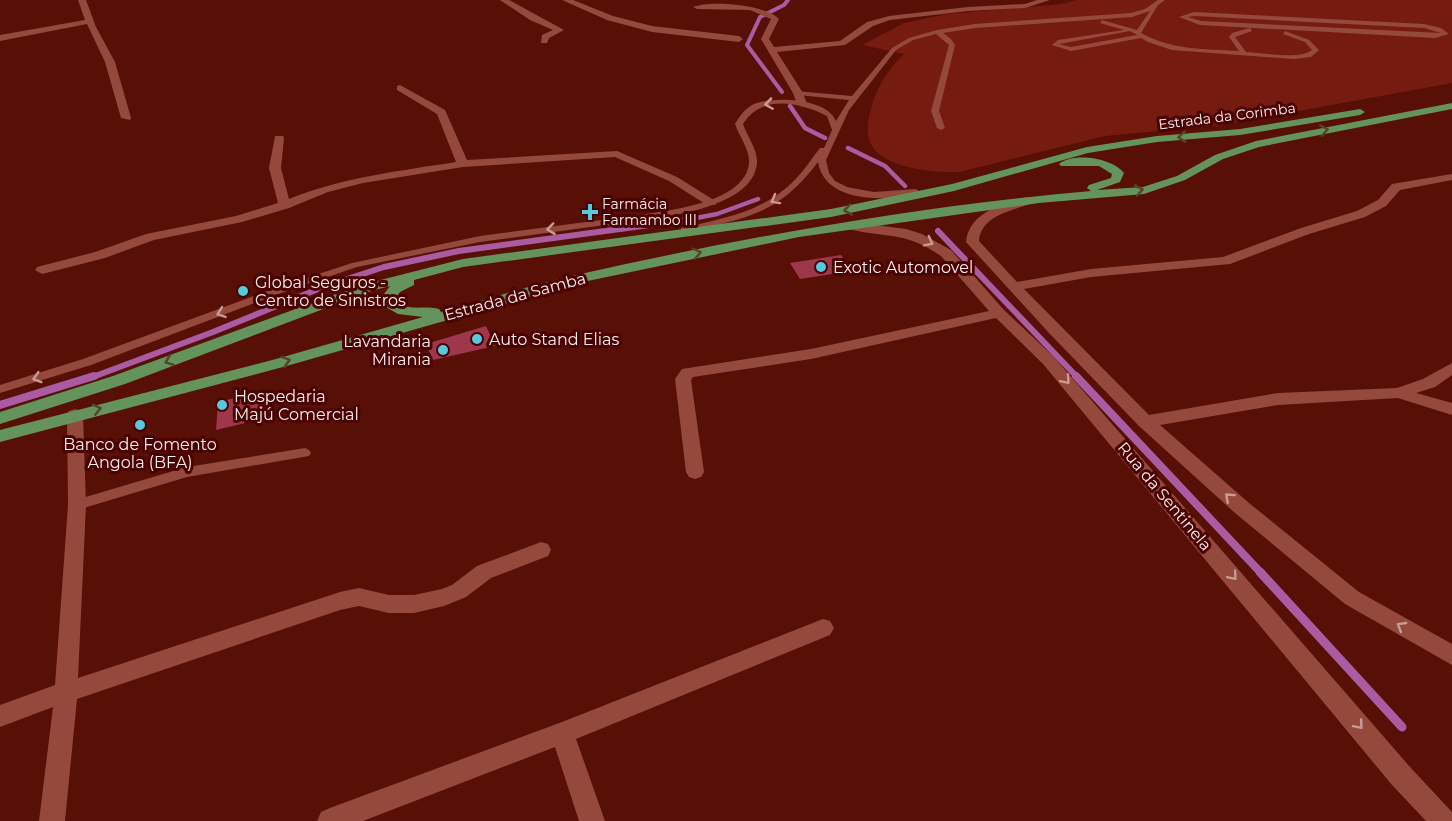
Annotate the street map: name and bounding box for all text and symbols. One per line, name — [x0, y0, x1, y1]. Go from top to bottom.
one-way arrow — [765, 98, 774, 110]
street label: Estrada da Corimba — [1157, 99, 1297, 133]
one-way arrow — [1318, 124, 1328, 137]
one-way arrow — [1178, 130, 1187, 143]
one-way arrow — [1134, 184, 1144, 197]
one-way arrow — [771, 192, 781, 204]
place label: Farmácia Farmambo III — [602, 195, 697, 229]
one-way arrow — [843, 203, 852, 215]
marker: Farmácia Farmambo III — [583, 205, 597, 219]
one-way arrow — [547, 222, 556, 235]
one-way arrow — [922, 235, 933, 247]
one-way arrow — [692, 247, 702, 260]
place label: Exotic Automovel — [833, 258, 973, 277]
marker: Exotic Automovel — [814, 260, 828, 274]
street label: Estrada da Samba — [442, 268, 588, 324]
place label: Global Seguros - Centro de Sinistros — [255, 273, 406, 310]
marker: Global Seguros - Centro de Sinistros — [236, 284, 250, 298]
one-way arrow — [216, 306, 227, 318]
place label: Auto Stand Elias — [489, 330, 620, 349]
place label: Lavandaria Mirania — [343, 332, 431, 369]
marker: Auto Stand Elias — [470, 332, 484, 346]
marker: Lavandaria Mirania — [436, 343, 450, 357]
one-way arrow — [164, 354, 175, 367]
one-way arrow — [281, 355, 291, 368]
one-way arrow — [32, 371, 43, 383]
one-way arrow — [1058, 373, 1069, 384]
place label: Hospedaria Majú Comercial — [234, 387, 359, 424]
marker: Hospedaria Majú Comercial — [215, 398, 229, 412]
one-way arrow — [92, 404, 102, 417]
marker: Banco de Fomento Angola (BFA) — [133, 418, 147, 432]
place label: Banco de Fomento Angola (BFA) — [63, 435, 217, 472]
street label: Rua da Sentinela — [1114, 438, 1216, 554]
one-way arrow — [1225, 493, 1236, 504]
one-way arrow — [1226, 569, 1237, 580]
one-way arrow — [1397, 622, 1408, 633]
one-way arrow — [1351, 718, 1362, 729]

